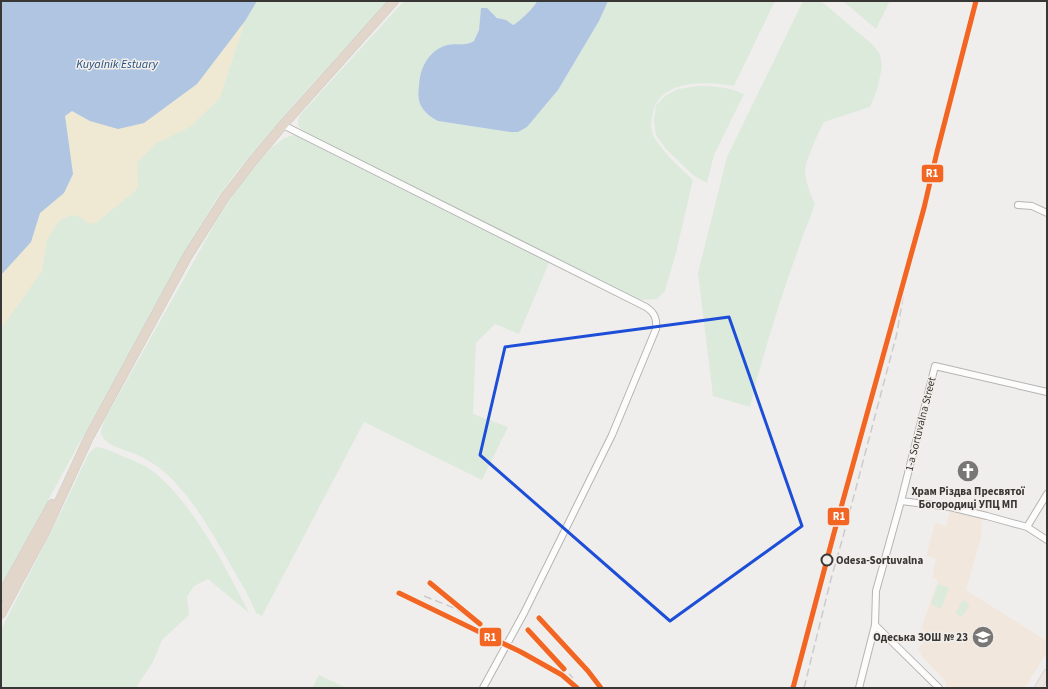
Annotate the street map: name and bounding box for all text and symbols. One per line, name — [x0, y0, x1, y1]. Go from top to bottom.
water label: Kuyalnik Estuary — [76, 56, 158, 73]
line badge: R1 — [921, 164, 944, 183]
text: R1 — [926, 166, 938, 181]
street label: 1-a Sortuvalna Street — [902, 375, 940, 473]
church icon: Храм Різдва Пресвятої Богородиці УПЦ МП — [955, 458, 981, 484]
place label: Храм Різдва Пресвятої Богородиці УПЦ МП — [911, 484, 1026, 512]
line badge: R1 — [827, 507, 850, 526]
text: R1 — [833, 509, 845, 524]
marker: Odesa-Sortuvalna — [820, 553, 834, 567]
place label: Odesa-Sortuvalna — [836, 553, 923, 568]
school or university icon: Одеська ЗОШ № 23 — [970, 624, 996, 650]
line badge: R1 — [479, 627, 502, 647]
text: R1 — [484, 630, 496, 645]
place label: Одеська ЗОШ № 23 — [873, 630, 968, 645]

